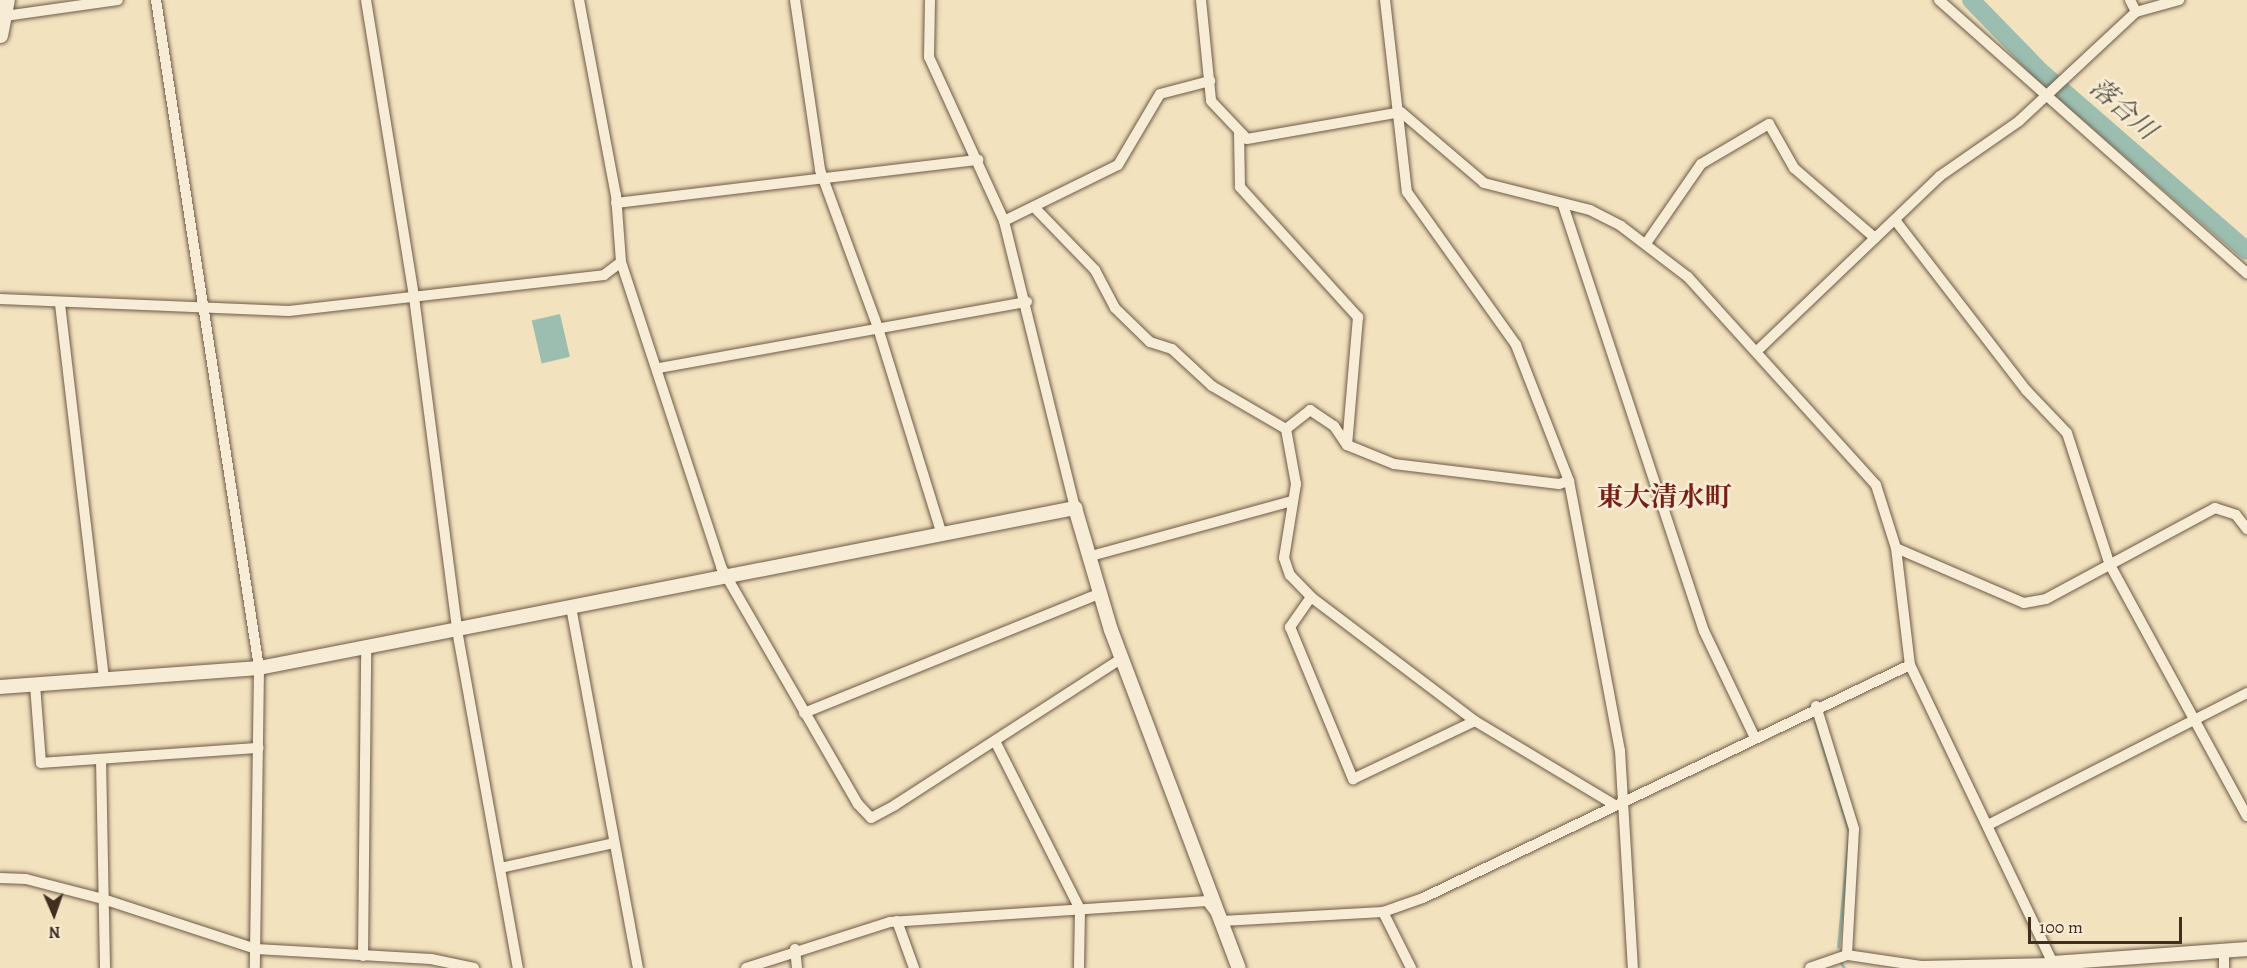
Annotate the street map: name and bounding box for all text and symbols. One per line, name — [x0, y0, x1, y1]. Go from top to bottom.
water label: 落合川 — [2083, 72, 2163, 146]
district label: 東大清水町 — [1597, 482, 1731, 514]
north arrow — [24, 884, 84, 944]
scale bar — [2031, 905, 2186, 943]
text: 100 m — [2039, 915, 2083, 939]
text: N — [48, 921, 61, 943]

